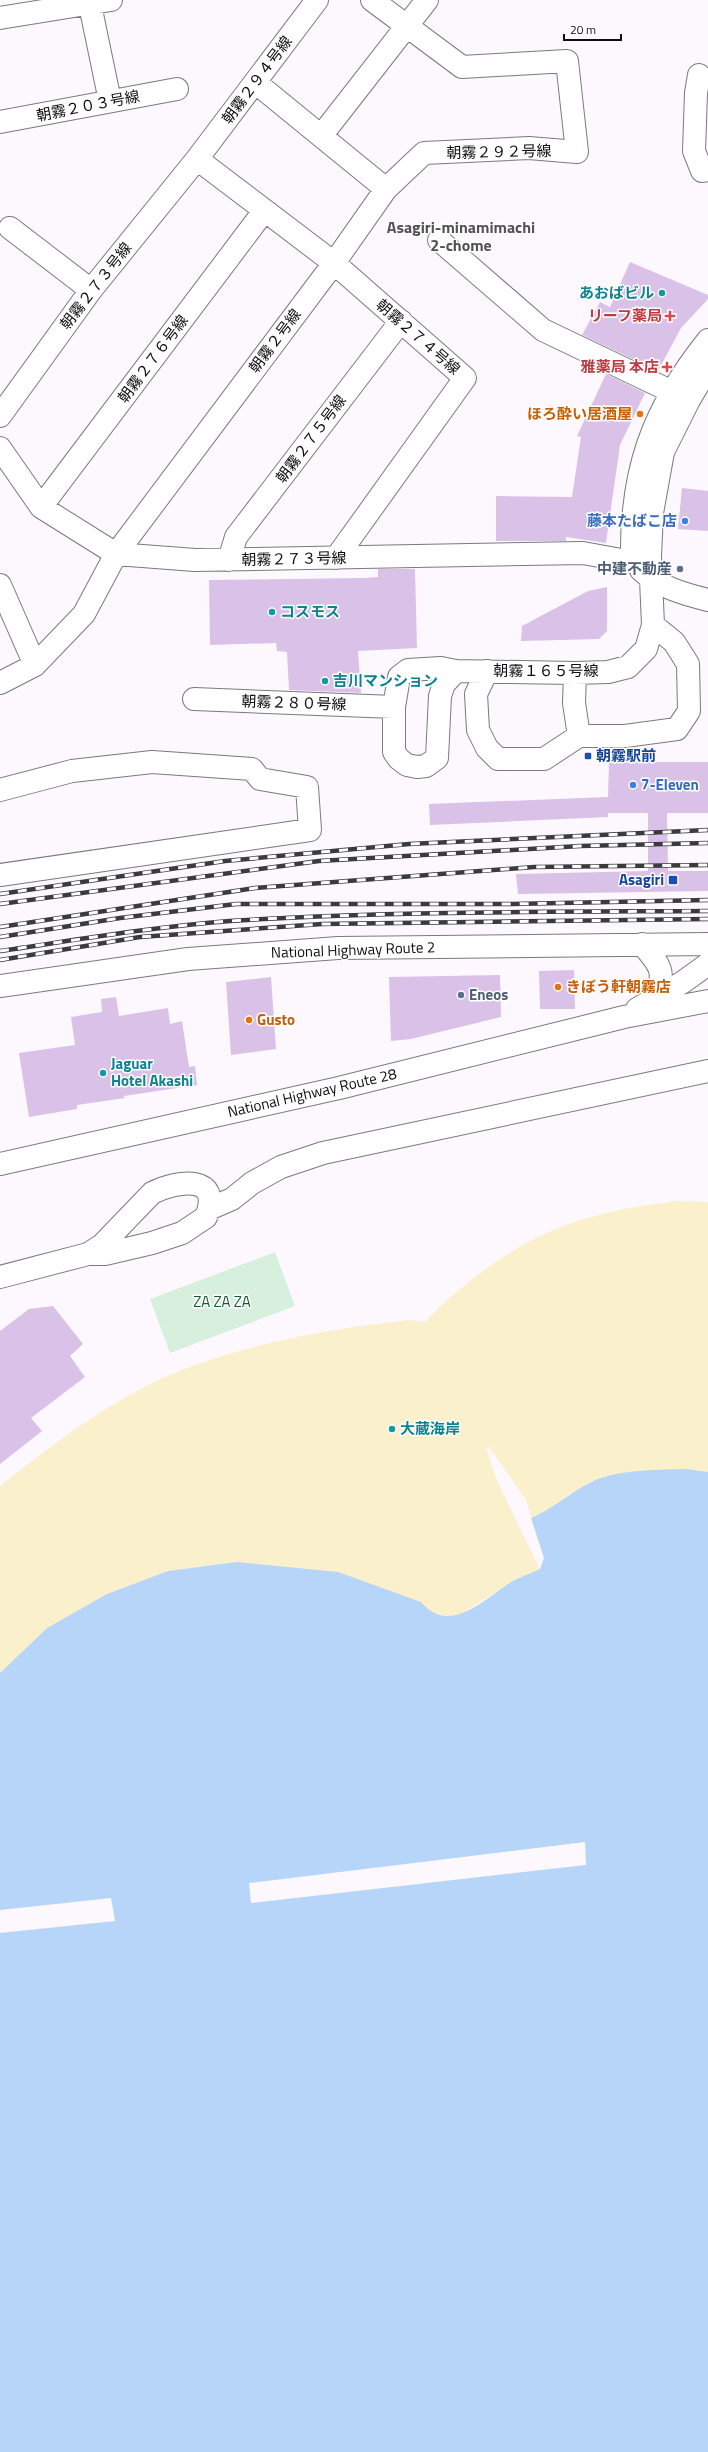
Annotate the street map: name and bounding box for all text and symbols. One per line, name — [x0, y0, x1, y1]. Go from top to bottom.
scale bar — [564, 16, 621, 42]
text: 20 m — [570, 20, 596, 39]
street label: 朝霧２９４号線 — [216, 31, 297, 129]
street label: 朝霧２０３号線 — [34, 84, 142, 127]
street label: 朝霧２９２号線 — [446, 139, 552, 164]
district label: Asagiri-minamimachi 2-chome — [387, 215, 535, 257]
street label: 朝霧２７３号線 — [54, 237, 137, 334]
place label: あおばビル — [579, 281, 654, 304]
marker: あおばビル — [657, 288, 667, 298]
street label: 朝霧２７４号線 — [371, 293, 466, 380]
street label: 朝霧２号線 — [243, 304, 306, 378]
place label: リーフ薬局 — [588, 304, 662, 327]
street label: 朝霧２７６号線 — [112, 310, 193, 408]
marker: リーフ薬局 — [665, 311, 675, 321]
place label: 雅薬局 本店 — [581, 355, 659, 378]
marker: 雅薬局 本店 — [662, 362, 672, 372]
street label: 朝霧２７５号線 — [270, 390, 351, 488]
place label: ほろ酔い居酒屋 — [527, 402, 632, 425]
marker: ほろ酔い居酒屋 — [635, 409, 645, 419]
place label: 藤本たばこ店 — [587, 509, 677, 532]
marker: 藤本たばこ店 — [680, 516, 690, 526]
street label: 朝霧２７３号線 — [241, 546, 347, 571]
place label: 中建不動産 — [597, 557, 672, 580]
marker: 中建不動産 — [675, 564, 685, 574]
place label: コスモス — [280, 600, 340, 623]
marker: コスモス — [267, 607, 277, 617]
street label: 朝霧１６５号線 — [493, 659, 599, 682]
place label: 吉川マンション — [333, 669, 438, 692]
marker: 吉川マンション — [320, 676, 330, 686]
street label: 朝霧２８０号線 — [241, 689, 347, 716]
place label: 朝霧駅前 — [596, 744, 656, 767]
marker: 朝霧駅前 — [583, 751, 593, 761]
place label: 7-Eleven — [641, 773, 699, 796]
marker: 7-Eleven — [628, 780, 638, 790]
place label: Asagiri — [619, 868, 664, 891]
marker: Asagiri — [667, 874, 679, 886]
street label: National Highway Route 2 — [270, 935, 436, 964]
place label: きぼう軒朝霧店 — [566, 975, 671, 998]
marker: きぼう軒朝霧店 — [553, 982, 563, 992]
place label: Eneos — [469, 983, 508, 1006]
marker: Eneos — [456, 990, 466, 1000]
place label: Gusto — [257, 1008, 295, 1031]
marker: Gusto — [244, 1015, 254, 1025]
place label: Jaguar Hotel Akashi — [111, 1052, 193, 1092]
street label: National Highway Route 28 — [225, 1062, 399, 1123]
marker: Jaguar Hotel Akashi — [98, 1068, 108, 1078]
park label: ZA ZA ZA — [193, 1290, 251, 1313]
place label: 大蔵海岸 — [400, 1417, 460, 1440]
marker: 大蔵海岸 — [387, 1424, 397, 1434]

